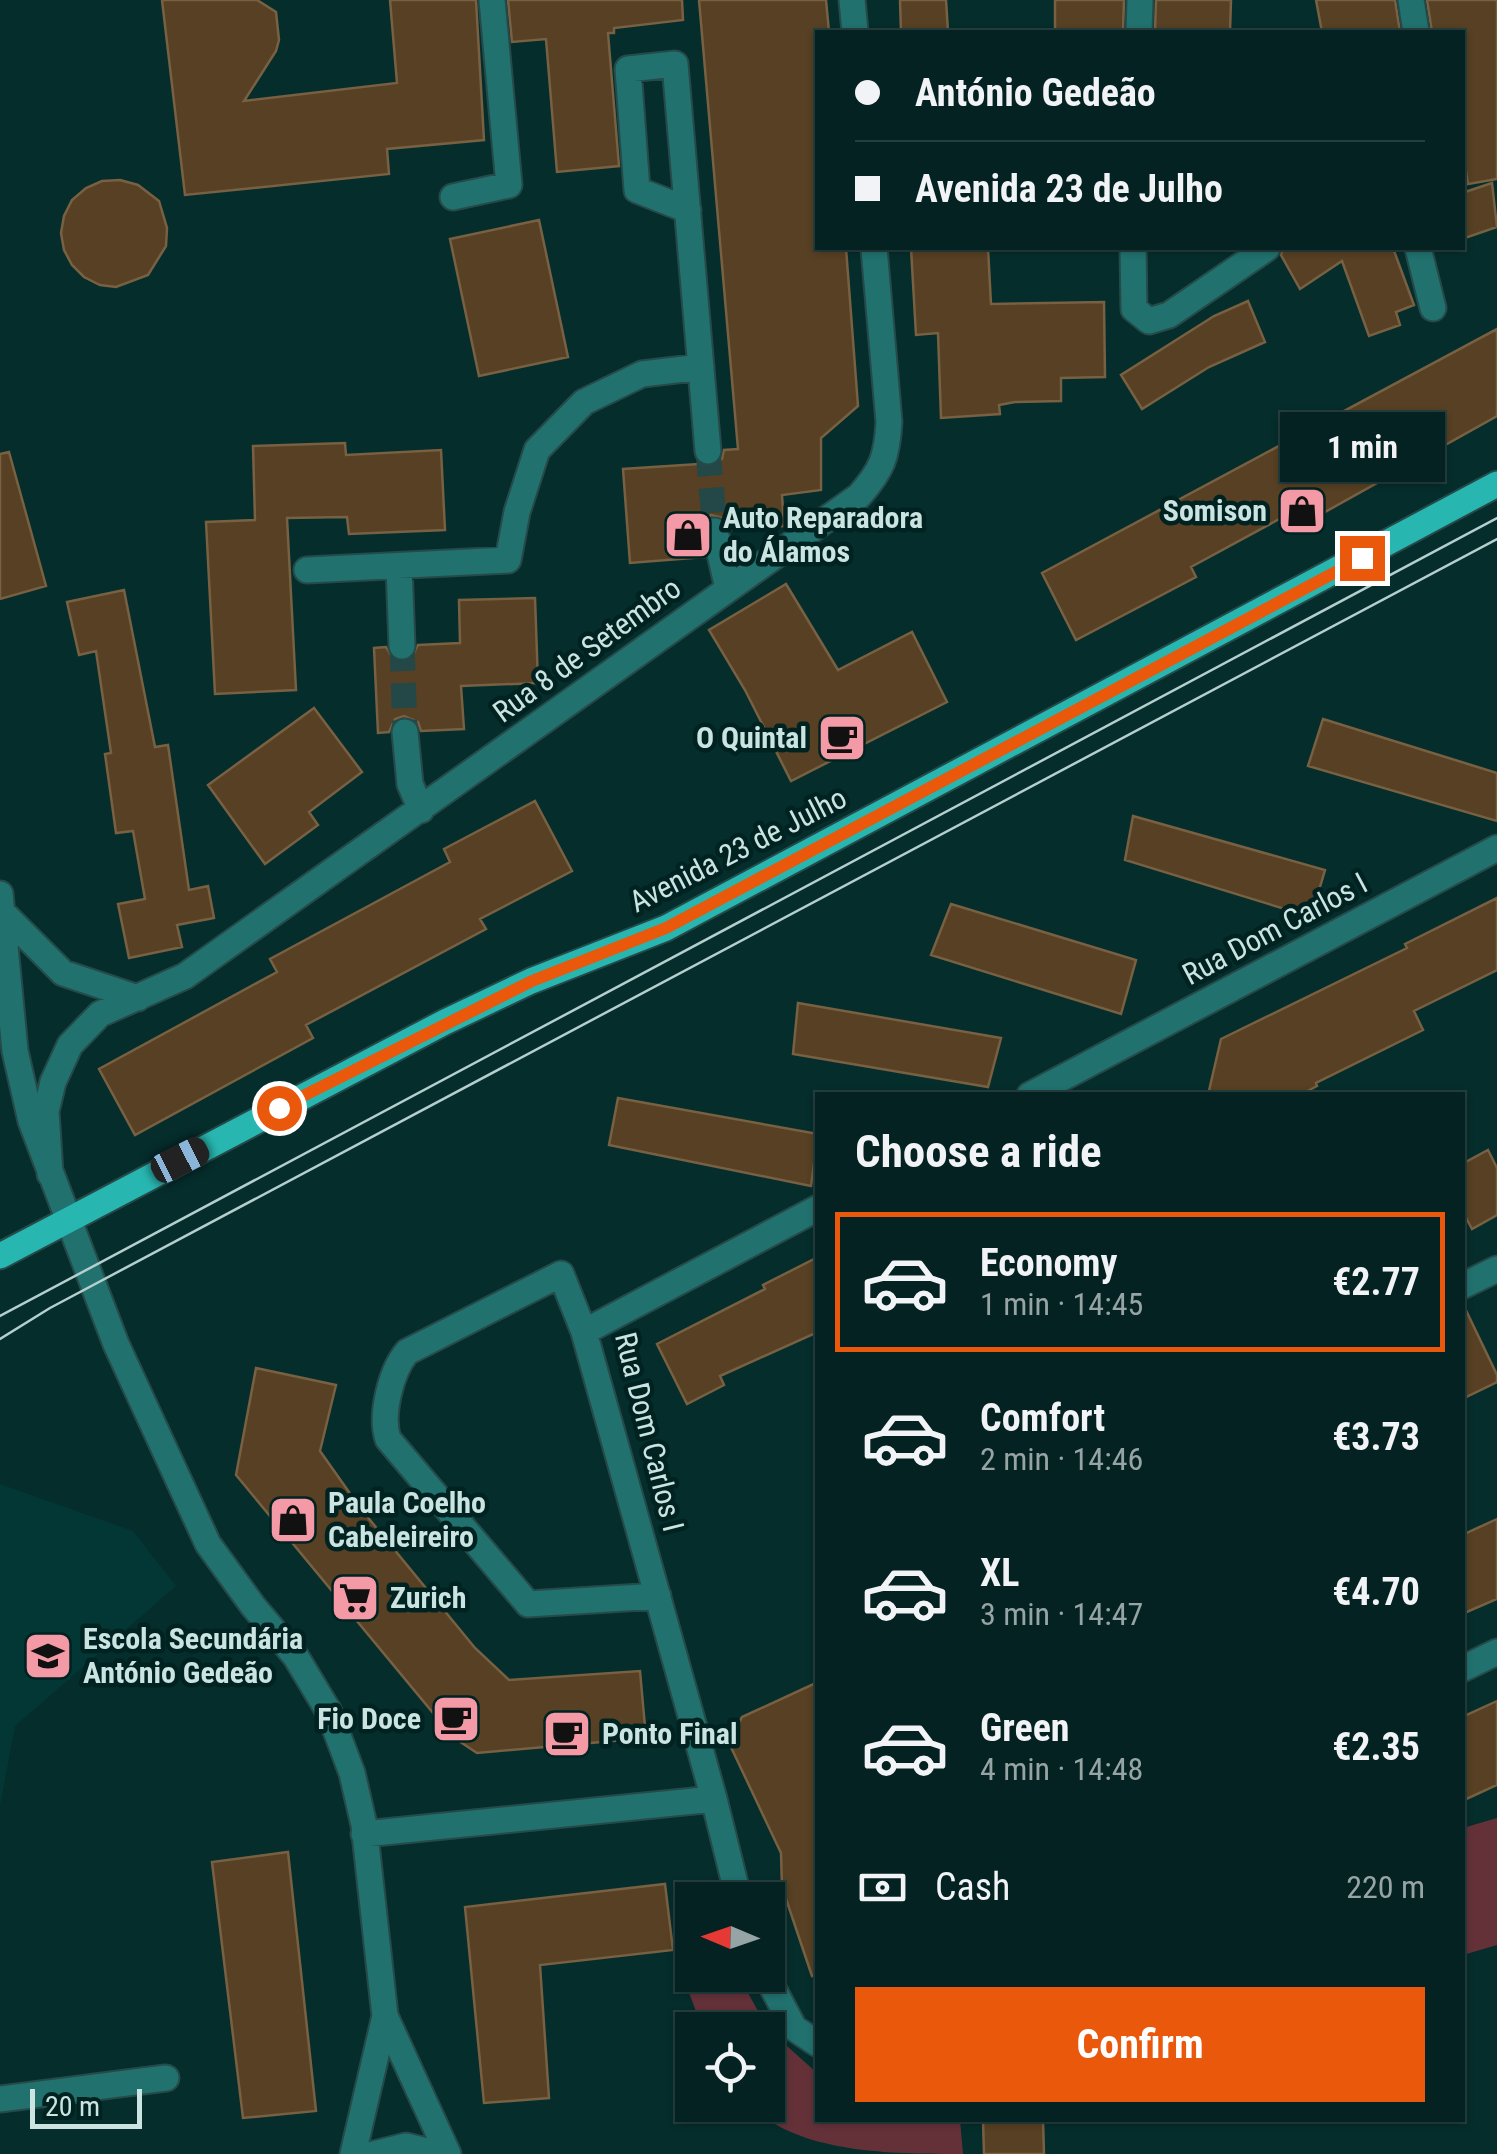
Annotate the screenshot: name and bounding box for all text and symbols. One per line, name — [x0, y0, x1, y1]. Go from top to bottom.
text: António Gedeão — [915, 71, 1156, 115]
text: Avenida 23 de Julho — [915, 167, 1223, 211]
callout: 1 min — [1280, 413, 1444, 483]
text: 1 min — [1327, 428, 1398, 466]
shop icon: Somison — [1276, 485, 1328, 537]
place label: Somison — [1163, 493, 1267, 528]
place label: Auto Reparadora do Álamos — [723, 500, 923, 569]
shop icon: Auto Reparadora do Álamos — [662, 509, 714, 561]
route end — [1340, 536, 1385, 581]
street label: Rua 8 de Setembro — [486, 570, 687, 729]
cafe icon: O Quintal — [816, 712, 868, 764]
place label: O Quintal — [696, 720, 807, 755]
street label: Avenida 23 de Julho — [624, 780, 852, 919]
street label: Rua Dom Carlos I — [1177, 865, 1373, 992]
route start — [257, 1086, 302, 1131]
text: Choose a ride — [855, 1125, 1102, 1178]
car — [146, 1133, 214, 1187]
icon: car — [860, 1237, 950, 1327]
text: Economy — [980, 1241, 1117, 1285]
text: €2.77 — [1332, 1260, 1420, 1304]
text: 1 min · 14:45 — [980, 1285, 1143, 1323]
street label: Rua Dom Carlos I — [608, 1329, 691, 1535]
icon: car — [860, 1392, 950, 1482]
text: Comfort — [980, 1396, 1105, 1440]
text: €3.73 — [1332, 1415, 1420, 1459]
text: 2 min · 14:46 — [980, 1440, 1143, 1478]
place label: Paula Coelho Cabeleireiro — [328, 1485, 486, 1554]
shop icon: Paula Coelho Cabeleireiro — [267, 1494, 319, 1546]
icon: car — [860, 1547, 950, 1637]
text: XL — [980, 1551, 1019, 1595]
text: €4.70 — [1332, 1570, 1420, 1614]
supermarket icon: Zurich — [329, 1572, 381, 1624]
place label: Zurich — [390, 1580, 466, 1615]
text: 3 min · 14:47 — [980, 1595, 1143, 1633]
place label: Escola Secundária António Gedeão — [83, 1621, 303, 1690]
school or university icon: Escola Secundária António Gedeão — [22, 1630, 74, 1682]
cafe icon: Fio Doce — [430, 1693, 482, 1745]
place label: Fio Doce — [317, 1701, 421, 1736]
icon: car — [860, 1702, 950, 1792]
text: Green — [980, 1706, 1070, 1750]
cafe icon: Ponto Final — [541, 1708, 593, 1760]
place label: Ponto Final — [602, 1716, 737, 1751]
text: €2.35 — [1332, 1725, 1420, 1769]
text: 4 min · 14:48 — [980, 1750, 1143, 1788]
icon: cash — [855, 1860, 910, 1915]
text: Cash — [935, 1865, 1010, 1909]
text: 220 m — [1346, 1868, 1425, 1906]
north arrow — [675, 1882, 785, 1992]
map controls — [675, 1882, 785, 2122]
button: Confirm — [855, 1987, 1425, 2102]
button: locate — [675, 2012, 785, 2122]
scale bar — [30, 2084, 142, 2128]
text: 20 m — [45, 2090, 100, 2123]

